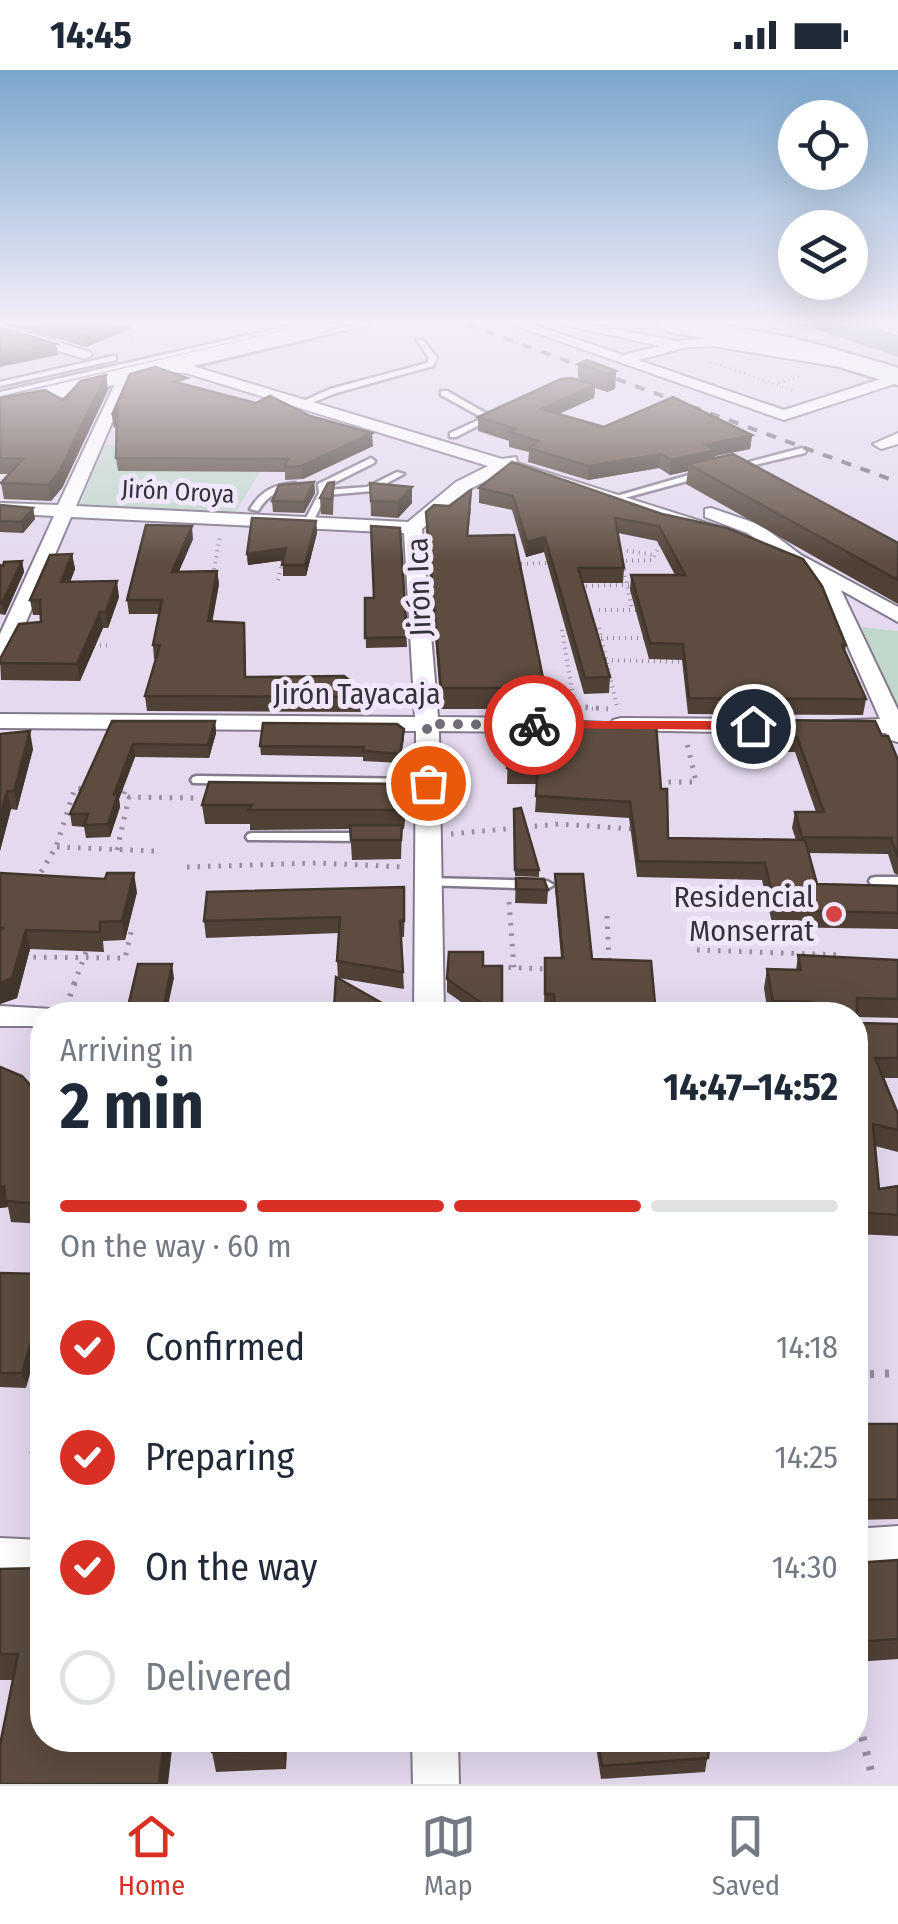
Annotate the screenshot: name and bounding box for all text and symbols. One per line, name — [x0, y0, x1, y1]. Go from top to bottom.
text: 14:45 — [50, 12, 132, 58]
map controls — [778, 100, 868, 300]
button: locate — [778, 100, 868, 190]
button: layers — [778, 210, 868, 300]
street label: Jirón Oroya — [121, 474, 235, 510]
street label: Jirón Ica — [399, 537, 439, 637]
courier — [484, 675, 584, 775]
street label: Jirón Tayacaja — [273, 676, 441, 712]
pin — [711, 684, 796, 769]
icon: bike — [507, 698, 562, 753]
icon: home — [726, 699, 781, 754]
pin — [386, 741, 471, 826]
icon: bag — [401, 756, 456, 811]
place label: Residencial Monserrat — [673, 879, 814, 949]
marker: Residencial Monserrat — [823, 903, 845, 925]
text: Arriving in — [60, 1031, 194, 1069]
text: 14:47–14:52 — [663, 1064, 838, 1110]
text: 2 min — [60, 1067, 204, 1145]
text: On the way · 60 m — [60, 1227, 292, 1265]
icon: check — [60, 1320, 115, 1375]
text: Confirmed — [145, 1324, 305, 1370]
text: 14:18 — [776, 1328, 838, 1366]
icon: check — [60, 1430, 115, 1485]
text: Preparing — [145, 1434, 294, 1480]
text: 14:25 — [774, 1438, 838, 1476]
icon: check — [60, 1540, 115, 1595]
text: On the way — [145, 1544, 317, 1590]
text: 14:30 — [772, 1548, 838, 1586]
text: Delivered — [145, 1654, 292, 1700]
tab: Home — [118, 1809, 185, 1902]
tab: Map — [421, 1809, 476, 1902]
tab: Saved — [712, 1809, 780, 1902]

